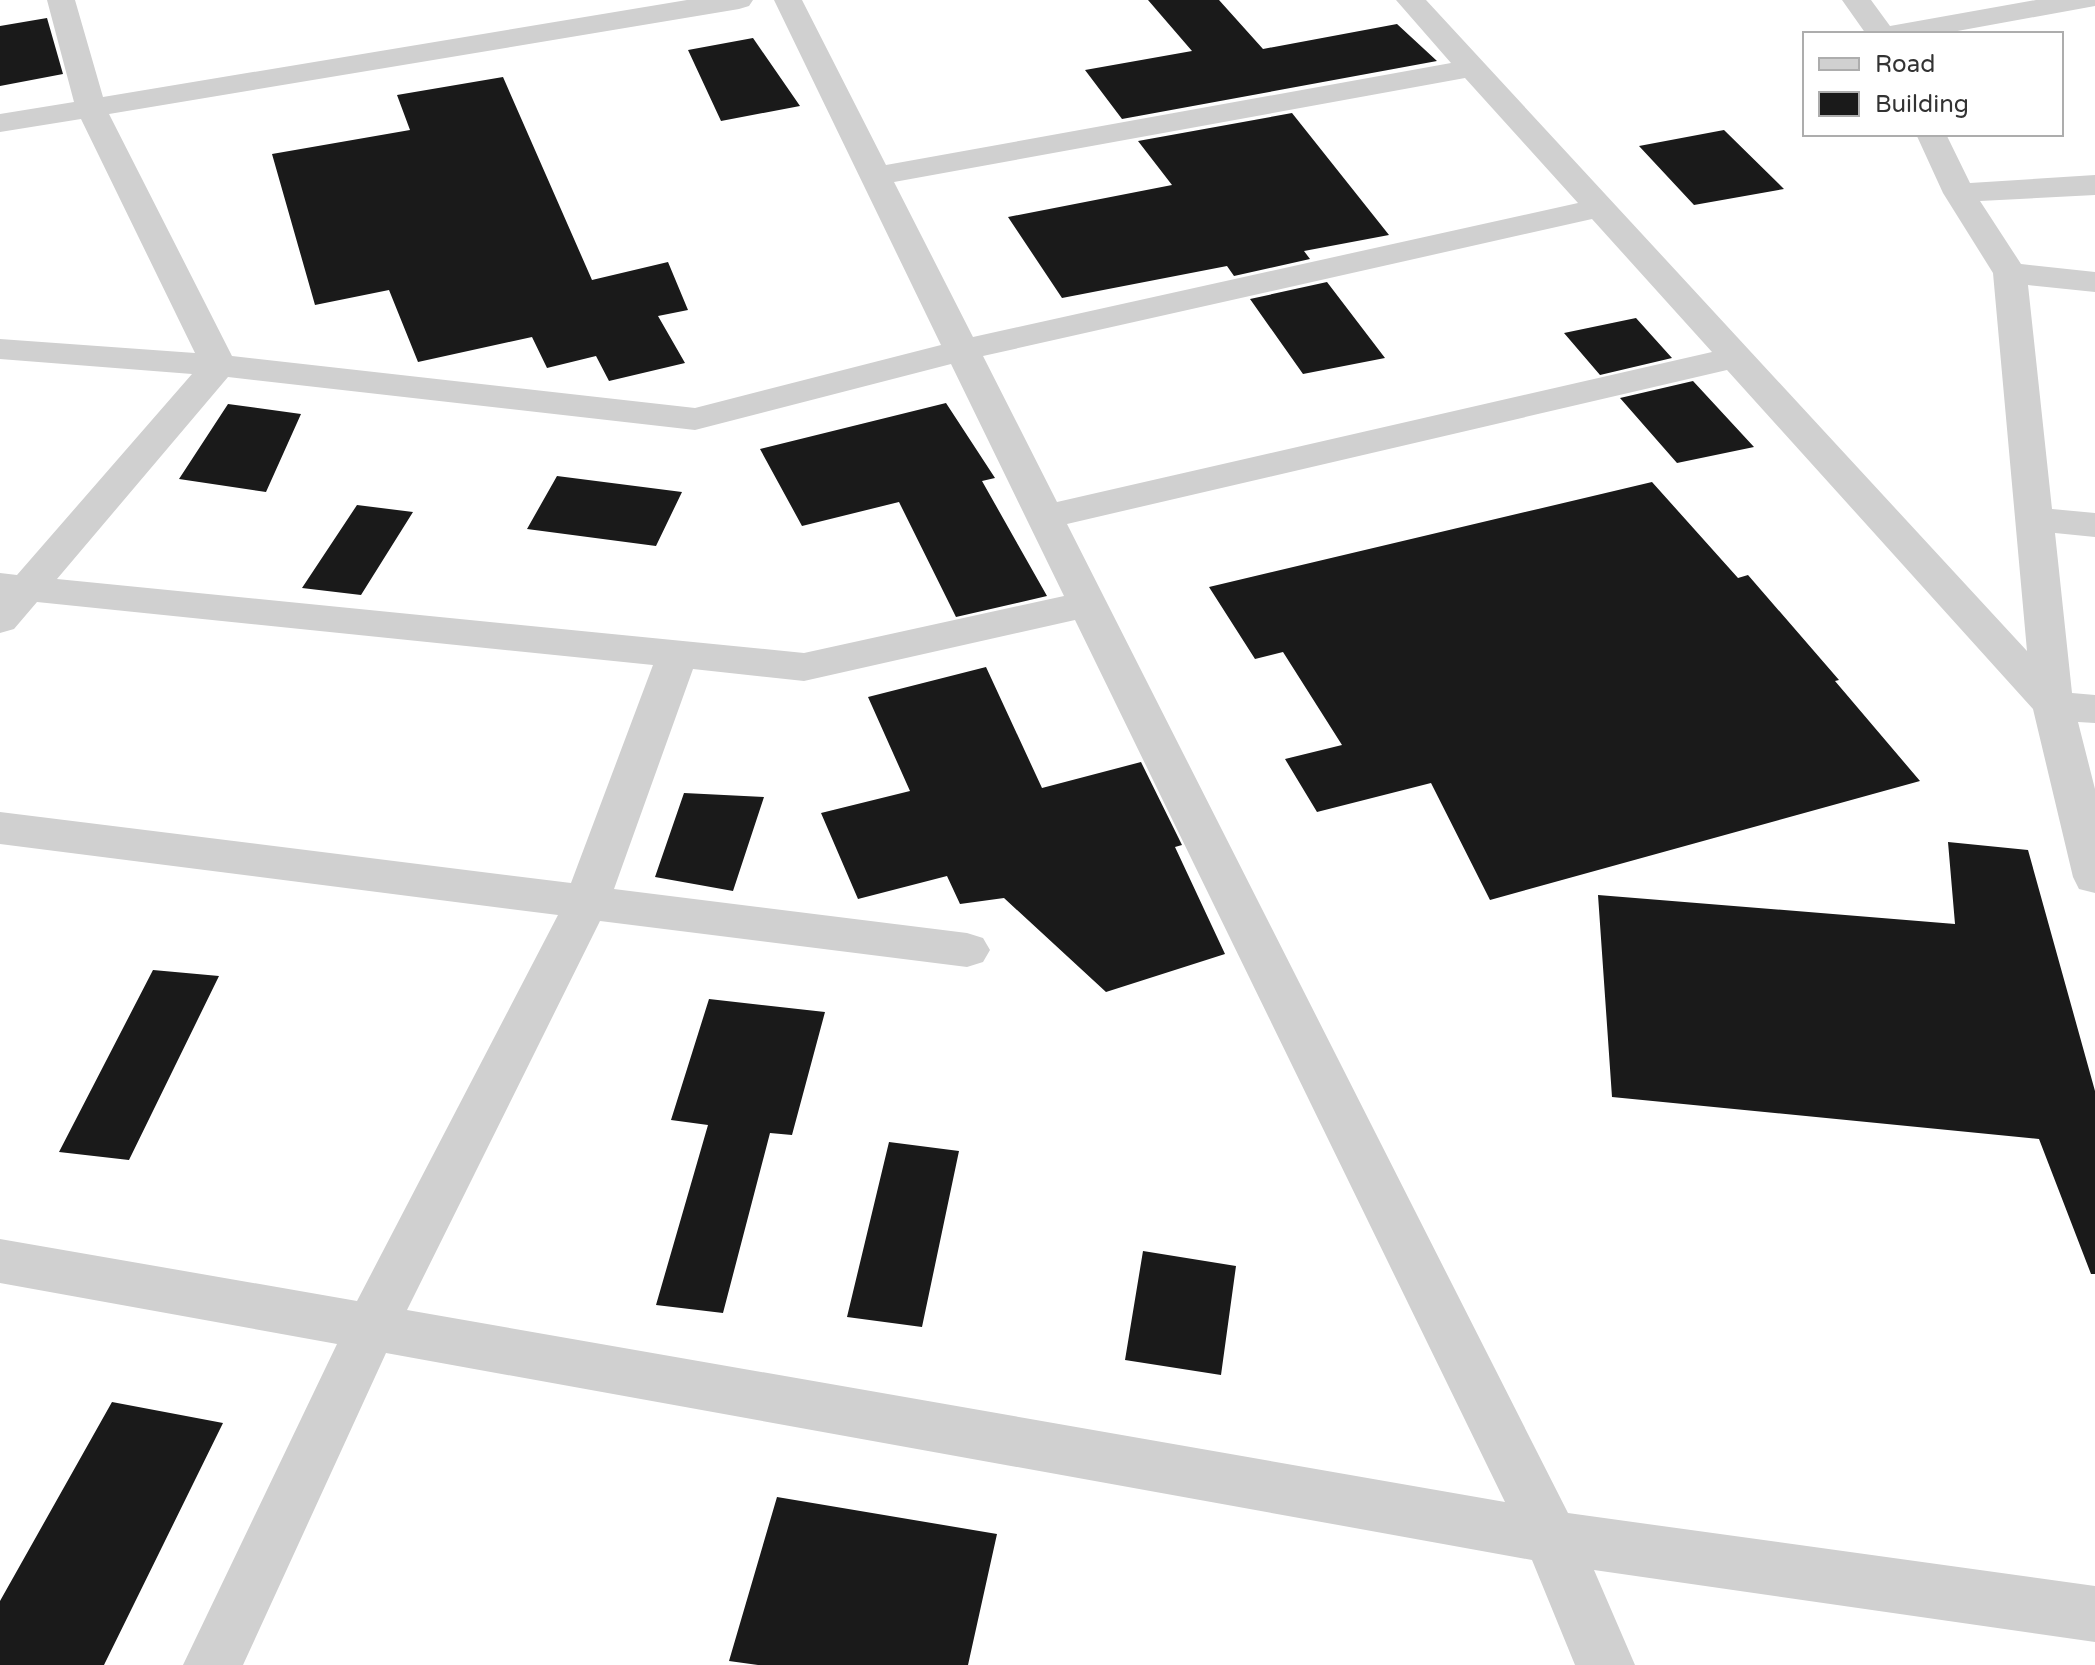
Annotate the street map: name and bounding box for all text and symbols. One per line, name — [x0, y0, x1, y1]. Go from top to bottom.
legend — [1803, 32, 2063, 136]
text: Road — [1875, 50, 1935, 79]
text: Building — [1875, 90, 1969, 119]

